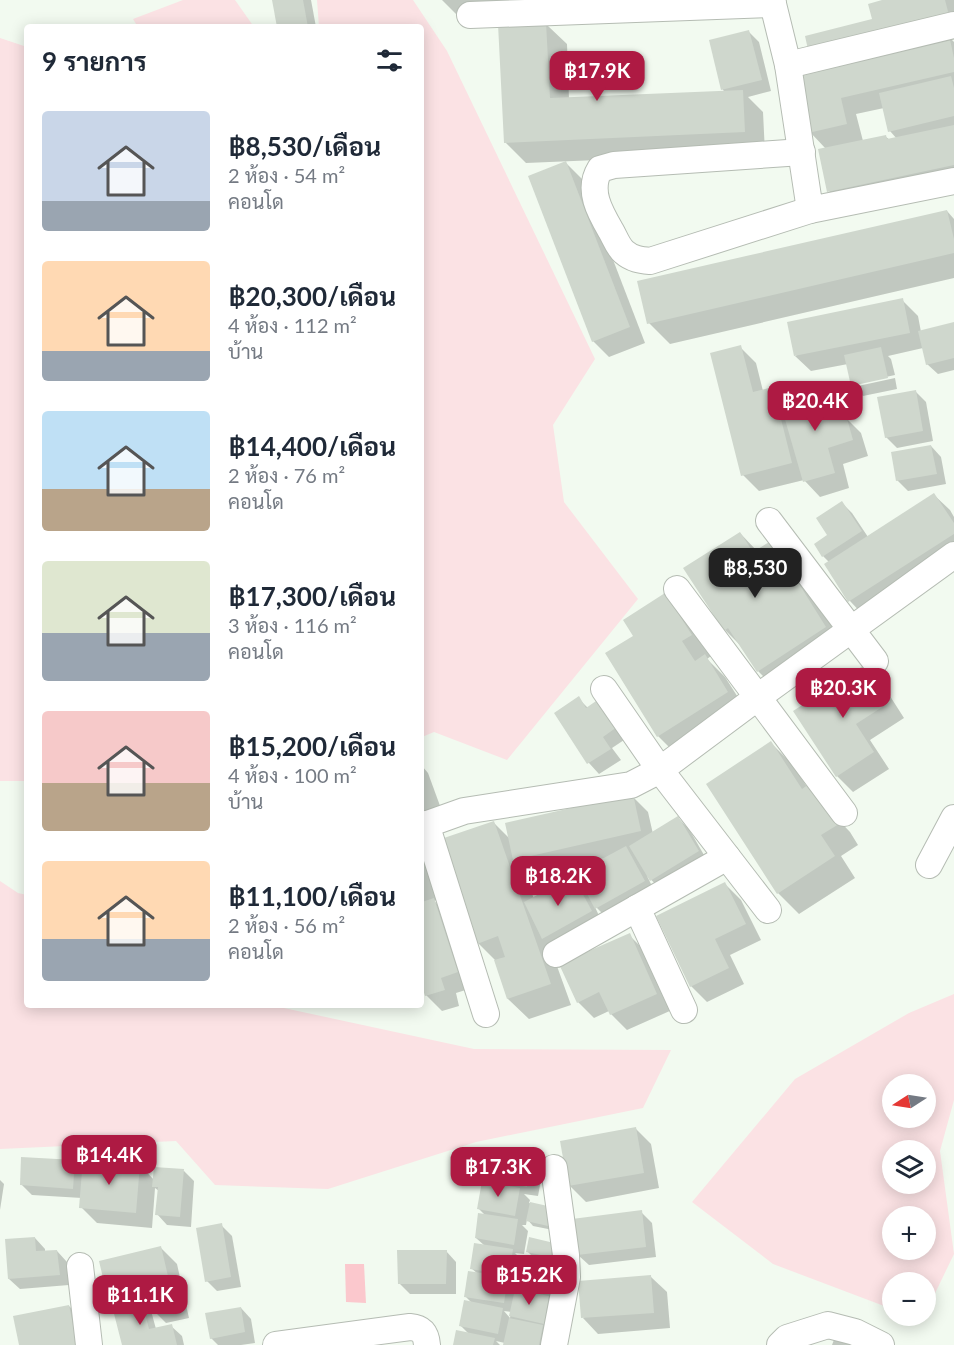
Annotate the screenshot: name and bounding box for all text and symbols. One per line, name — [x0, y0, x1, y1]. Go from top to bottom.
icon: filters — [373, 44, 406, 77]
text: 9 รายการ — [42, 45, 147, 77]
pin: ฿17.9K — [548, 51, 646, 102]
text: ฿17.9K — [564, 58, 630, 82]
text: ฿8,530/เดือน — [228, 130, 381, 162]
icon: home — [90, 135, 162, 207]
text: 2 ห้อง · 54 m² — [228, 163, 345, 187]
text: คอนโด — [228, 189, 284, 213]
text: ฿20,300/เดือน — [228, 280, 396, 312]
icon: home — [90, 285, 162, 357]
text: 4 ห้อง · 112 m² — [228, 313, 357, 337]
text: บ้าน — [228, 339, 263, 363]
pin: ฿20.4K — [766, 381, 864, 432]
text: ฿20.4K — [782, 388, 848, 412]
text: ฿14,400/เดือน — [228, 430, 396, 462]
icon: home — [90, 435, 162, 507]
text: 2 ห้อง · 76 m² — [228, 463, 345, 487]
text: คอนโด — [228, 489, 284, 513]
pin: ฿8,530 — [706, 548, 804, 599]
text: ฿8,530 — [723, 555, 787, 579]
text: ฿17,300/เดือน — [228, 580, 396, 612]
icon: home — [90, 585, 162, 657]
text: 3 ห้อง · 116 m² — [228, 613, 357, 637]
text: คอนโด — [228, 639, 284, 663]
pin: ฿20.3K — [794, 668, 892, 719]
text: ฿20.3K — [810, 675, 876, 699]
text: ฿15,200/เดือน — [228, 730, 396, 762]
icon: home — [90, 735, 162, 807]
text: 4 ห้อง · 100 m² — [228, 763, 357, 787]
text: บ้าน — [228, 789, 263, 813]
pin: ฿18.2K — [509, 856, 607, 907]
text: ฿18.2K — [525, 863, 591, 887]
text: ฿11,100/เดือน — [228, 880, 396, 912]
icon: home — [90, 885, 162, 957]
text: 2 ห้อง · 56 m² — [228, 913, 345, 937]
text: คอนโด — [228, 939, 284, 963]
north arrow — [882, 1074, 936, 1128]
map controls — [882, 1074, 936, 1326]
pin: ฿14.4K — [60, 1135, 158, 1186]
button: layers — [882, 1140, 936, 1194]
text: ฿14.4K — [76, 1142, 142, 1166]
pin: ฿17.3K — [449, 1147, 547, 1198]
text: ฿17.3K — [465, 1154, 531, 1178]
button: + — [882, 1206, 936, 1260]
pin: ฿15.2K — [480, 1255, 578, 1306]
text: ฿15.2K — [496, 1262, 562, 1286]
button: − — [882, 1272, 936, 1326]
pin: ฿11.1K — [91, 1275, 189, 1326]
text: ฿11.1K — [107, 1282, 173, 1306]

